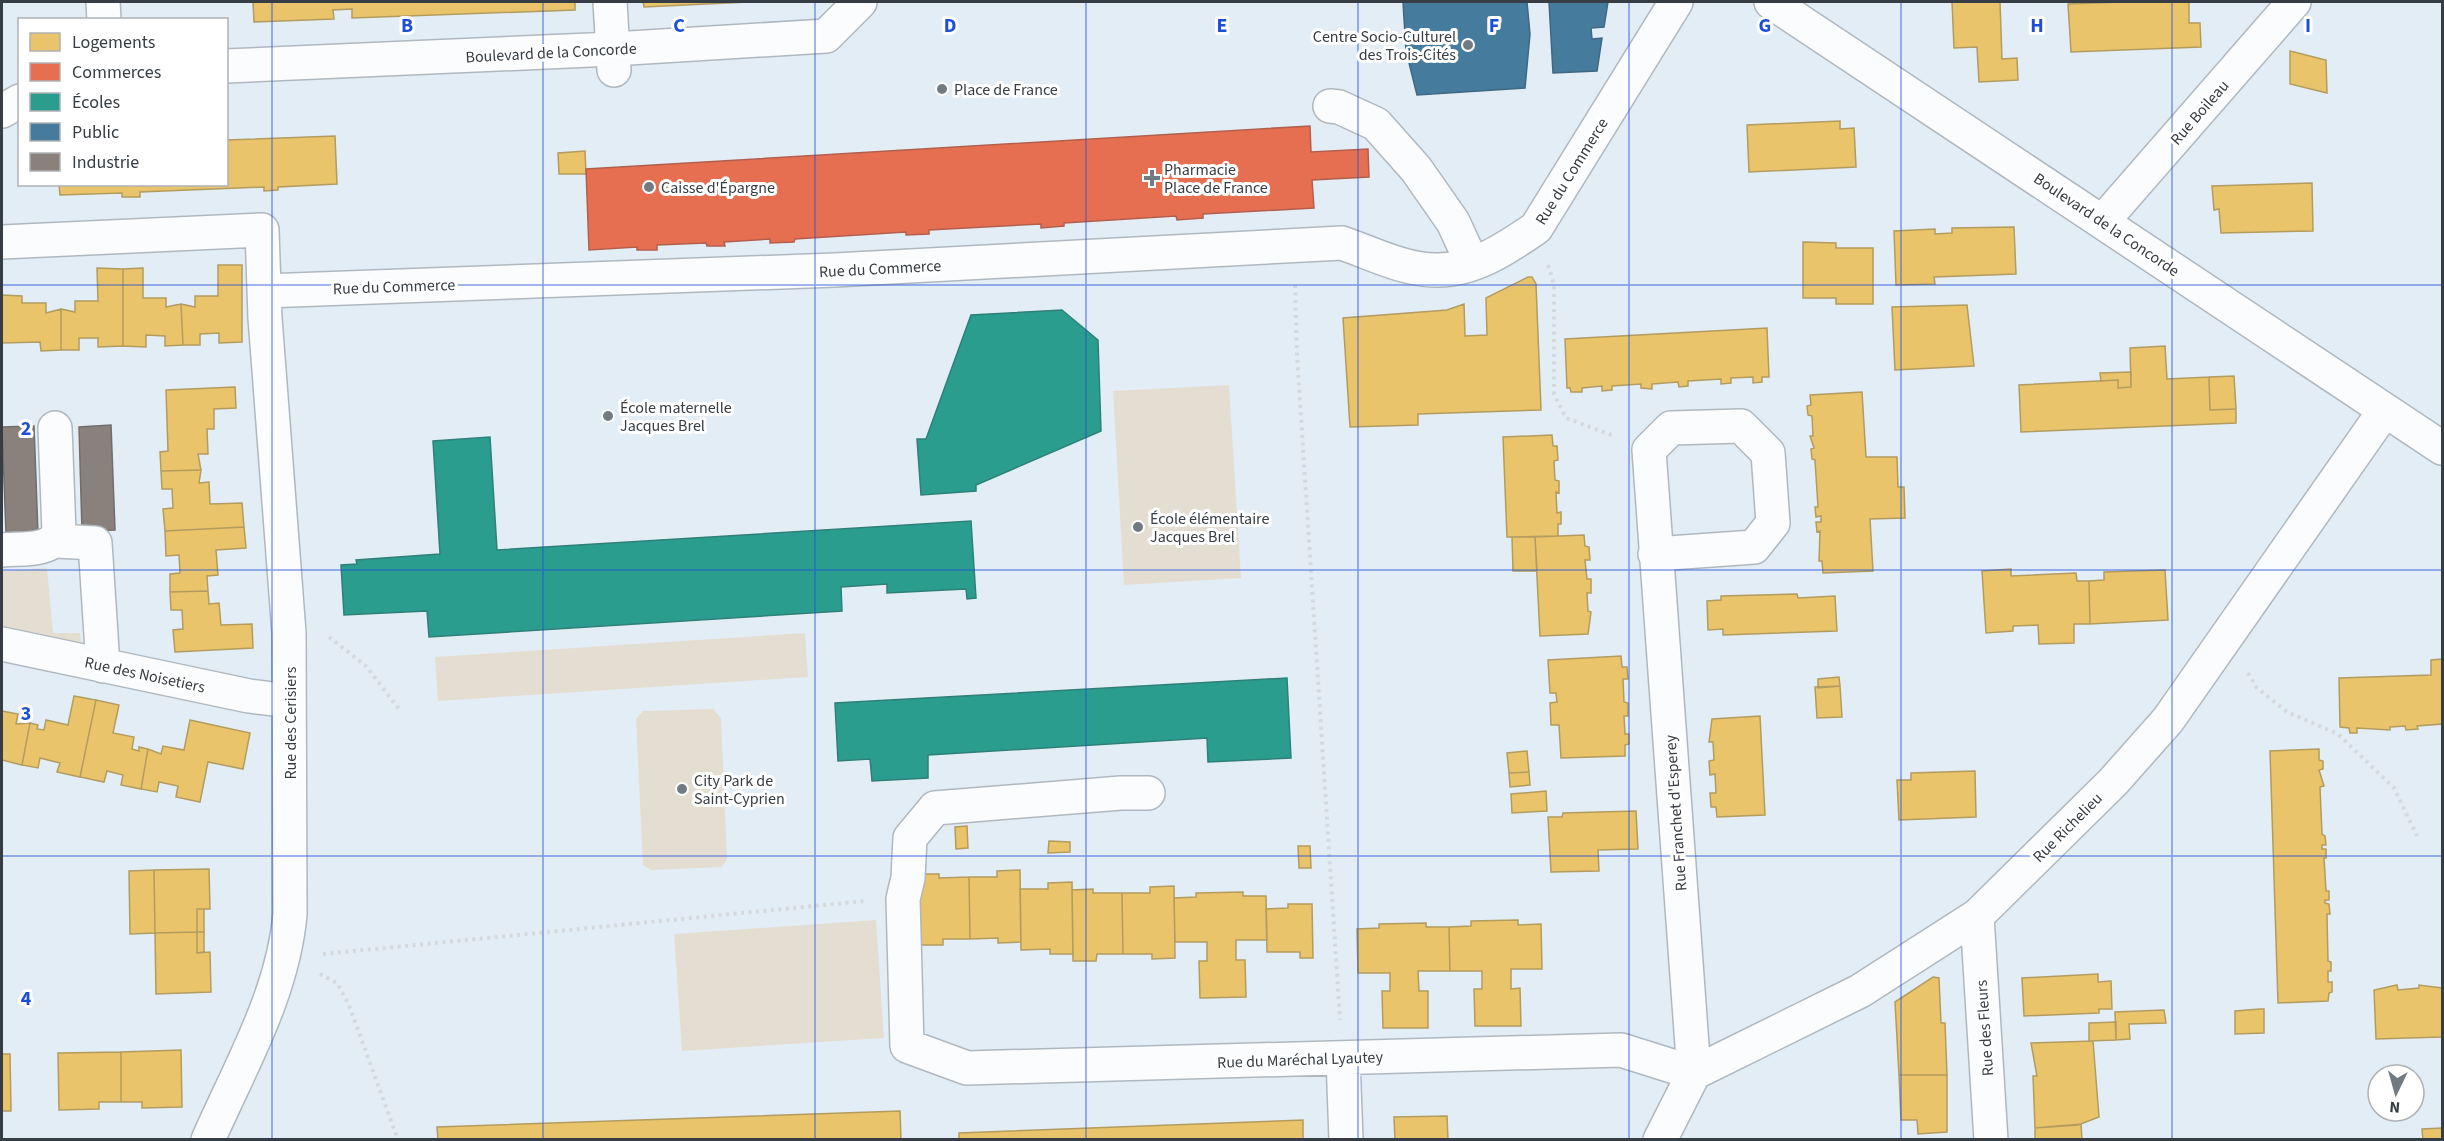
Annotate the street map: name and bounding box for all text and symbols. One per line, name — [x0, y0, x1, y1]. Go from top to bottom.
text: B — [401, 12, 413, 40]
text: C — [673, 12, 685, 40]
text: D — [944, 12, 956, 40]
text: E — [1217, 12, 1227, 40]
text: F — [1489, 12, 1499, 40]
text: G — [1759, 12, 1771, 40]
text: H — [2030, 12, 2044, 40]
text: I — [2305, 12, 2311, 40]
legend — [18, 18, 228, 186]
place label: Centre Socio-Culturel des Trois-Cités — [1313, 26, 1456, 66]
text: Logements — [72, 30, 155, 55]
street label: Boulevard de la Concorde — [465, 38, 637, 68]
marker: Centre Socio-Culturel des Trois-Cités — [1461, 38, 1475, 52]
text: Commerces — [72, 60, 161, 85]
street label: Rue Boileau — [2165, 75, 2234, 150]
place label: Place de France — [954, 79, 1058, 101]
marker: Place de France — [935, 82, 949, 96]
text: Écoles — [72, 90, 120, 115]
street label: Rue du Commerce — [1530, 114, 1614, 229]
text: Public — [72, 120, 119, 145]
text: Industrie — [72, 150, 139, 175]
place label: Pharmacie Place de France — [1164, 159, 1268, 199]
street label: Boulevard de la Concorde — [2029, 168, 2184, 282]
marker: Pharmacie Place de France — [1145, 171, 1159, 185]
place label: Caisse d'Épargne — [661, 177, 775, 199]
marker: Caisse d'Épargne — [642, 180, 656, 194]
street label: Rue du Commerce — [818, 255, 942, 283]
street label: Rue du Commerce — [333, 274, 456, 300]
place label: École maternelle Jacques Brel — [620, 397, 732, 437]
marker: École maternelle Jacques Brel — [601, 409, 615, 423]
text: 2 — [21, 415, 31, 443]
place label: École élémentaire Jacques Brel — [1150, 508, 1269, 548]
marker: École élémentaire Jacques Brel — [1131, 520, 1145, 534]
street label: Rue des Noisetiers — [83, 651, 207, 699]
street label: Rue des Cerisiers — [280, 666, 302, 780]
text: 3 — [21, 700, 31, 728]
street label: Rue Franchet d'Esperey — [1660, 734, 1692, 892]
place label: City Park de Saint-Cyprien — [694, 770, 785, 810]
marker: City Park de Saint-Cyprien — [675, 782, 689, 796]
street label: Rue Richelieu — [2028, 788, 2108, 868]
street label: Rue des Fleurs — [1971, 979, 1999, 1077]
text: 4 — [21, 985, 32, 1013]
street label: Rue du Maréchal Lyautey — [1217, 1046, 1384, 1074]
north arrow — [2366, 1063, 2426, 1123]
text: N — [2389, 1096, 2401, 1118]

